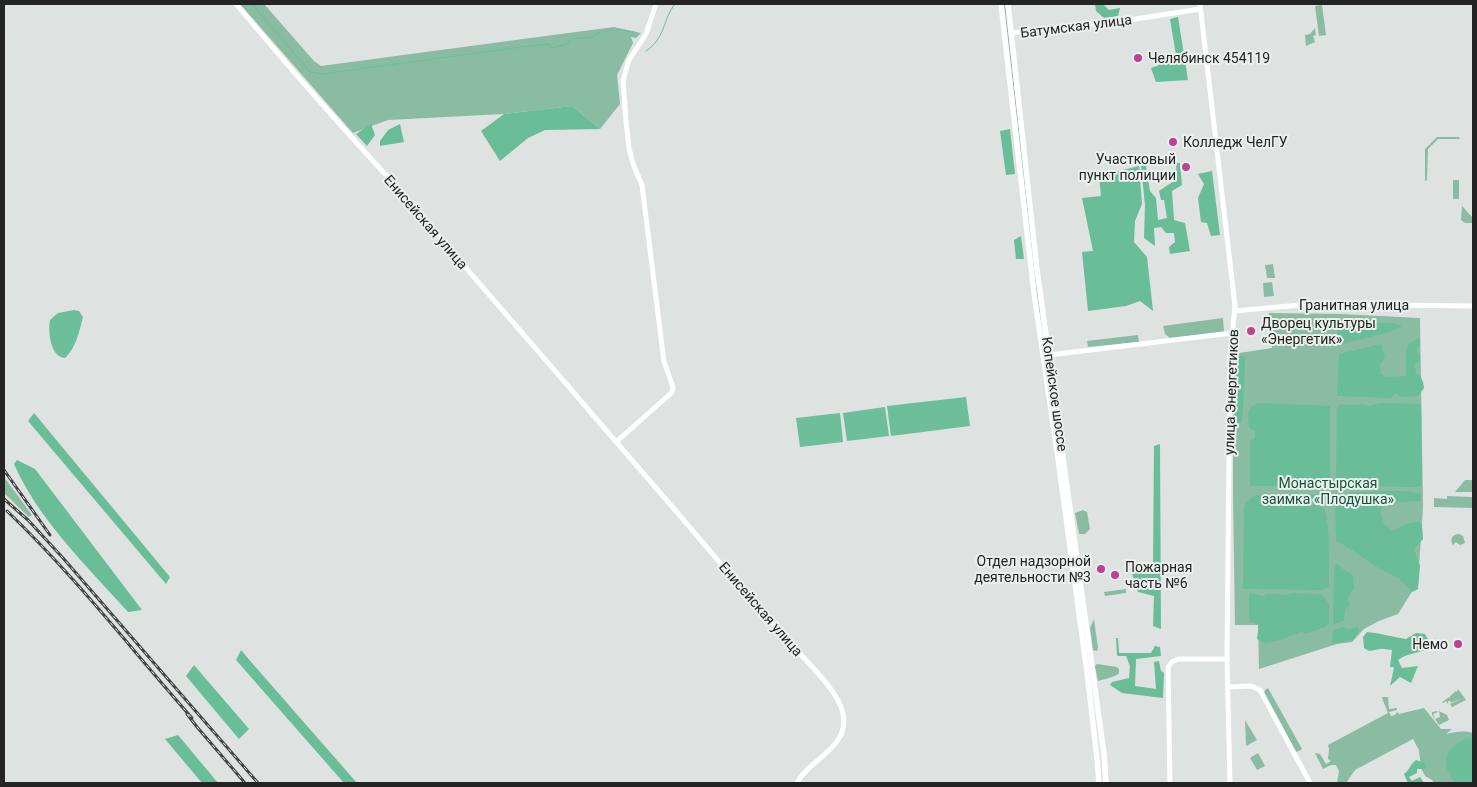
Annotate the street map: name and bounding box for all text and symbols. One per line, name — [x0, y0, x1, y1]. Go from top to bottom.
street label: Батумская улица — [1019, 11, 1133, 41]
place label: Челябинск 454119 — [1148, 50, 1270, 66]
marker: Челябинск 454119 — [1132, 52, 1144, 64]
place label: Колледж ЧелГУ — [1183, 134, 1288, 150]
marker: Колледж ЧелГУ — [1167, 136, 1179, 148]
place label: Участковый пункт полиции — [1079, 151, 1176, 183]
marker: Участковый пункт полиции — [1180, 161, 1192, 173]
street label: Енисейская улица — [381, 172, 471, 272]
street label: Гранитная улица — [1299, 297, 1409, 313]
place label: Дворец культуры «Энергетик» — [1261, 315, 1376, 347]
marker: Дворец культуры «Энергетик» — [1245, 325, 1257, 337]
street label: улица Энергетиков — [1221, 329, 1241, 455]
street label: Копейское шоссе — [1039, 336, 1071, 452]
park label: Монастырская заимка «Плодушка» — [1262, 475, 1394, 507]
place label: Отдел надзорной деятельности №3 — [974, 553, 1091, 585]
street label: Енисейская улица — [716, 559, 806, 659]
place label: Пожарная часть №6 — [1125, 559, 1192, 591]
marker: Отдел надзорной деятельности №3 — [1095, 563, 1107, 575]
marker: Пожарная часть №6 — [1109, 569, 1121, 581]
place label: Немо — [1412, 636, 1448, 652]
marker: Немо — [1452, 638, 1464, 650]

